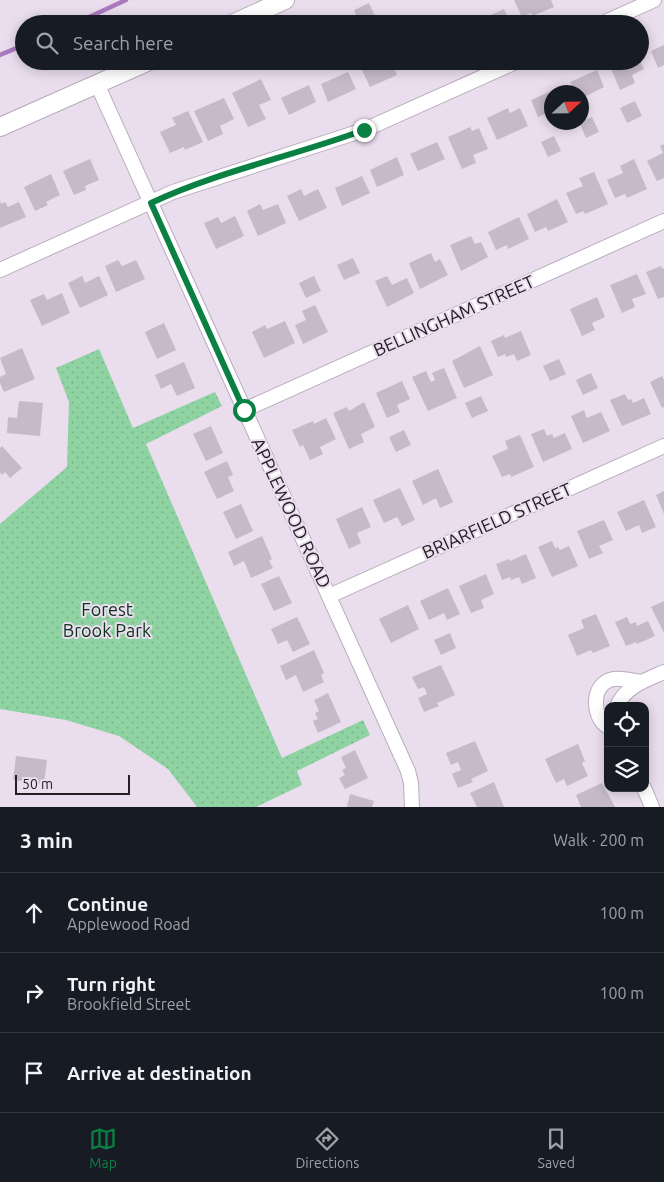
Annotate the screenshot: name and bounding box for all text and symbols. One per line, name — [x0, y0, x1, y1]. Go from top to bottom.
search box — [15, 15, 649, 70]
icon: search — [33, 29, 61, 57]
text: Search here — [73, 32, 173, 54]
north arrow — [544, 85, 589, 130]
route end — [353, 119, 376, 142]
street label: BELLINGHAM STREET — [370, 271, 537, 360]
route start — [233, 399, 256, 422]
street label: APPLEWOOD ROAD — [248, 434, 335, 591]
street label: BRIARFIELD STREET — [419, 478, 574, 562]
park label: Forest Brook Park — [63, 599, 151, 640]
map controls — [604, 702, 649, 792]
button: locate — [604, 702, 649, 747]
button: layers — [604, 747, 649, 792]
scale bar — [15, 772, 130, 795]
text: 50 m — [22, 776, 53, 792]
text: 3 min — [20, 828, 73, 852]
text: Walk · 200 m — [553, 831, 644, 849]
text: Continue — [67, 893, 148, 915]
icon: ahead — [20, 899, 48, 927]
text: 100 m — [599, 904, 644, 922]
text: Applewood Road — [67, 915, 190, 933]
text: Turn right — [67, 973, 155, 995]
icon: right — [20, 979, 48, 1007]
text: 100 m — [599, 984, 644, 1002]
text: Brookfield Street — [67, 995, 191, 1013]
icon: arrive — [20, 1059, 48, 1087]
text: Arrive at destination — [67, 1062, 252, 1084]
tab: Map — [89, 1125, 117, 1171]
tab: Directions — [295, 1125, 359, 1171]
tab: Saved — [538, 1125, 575, 1171]

